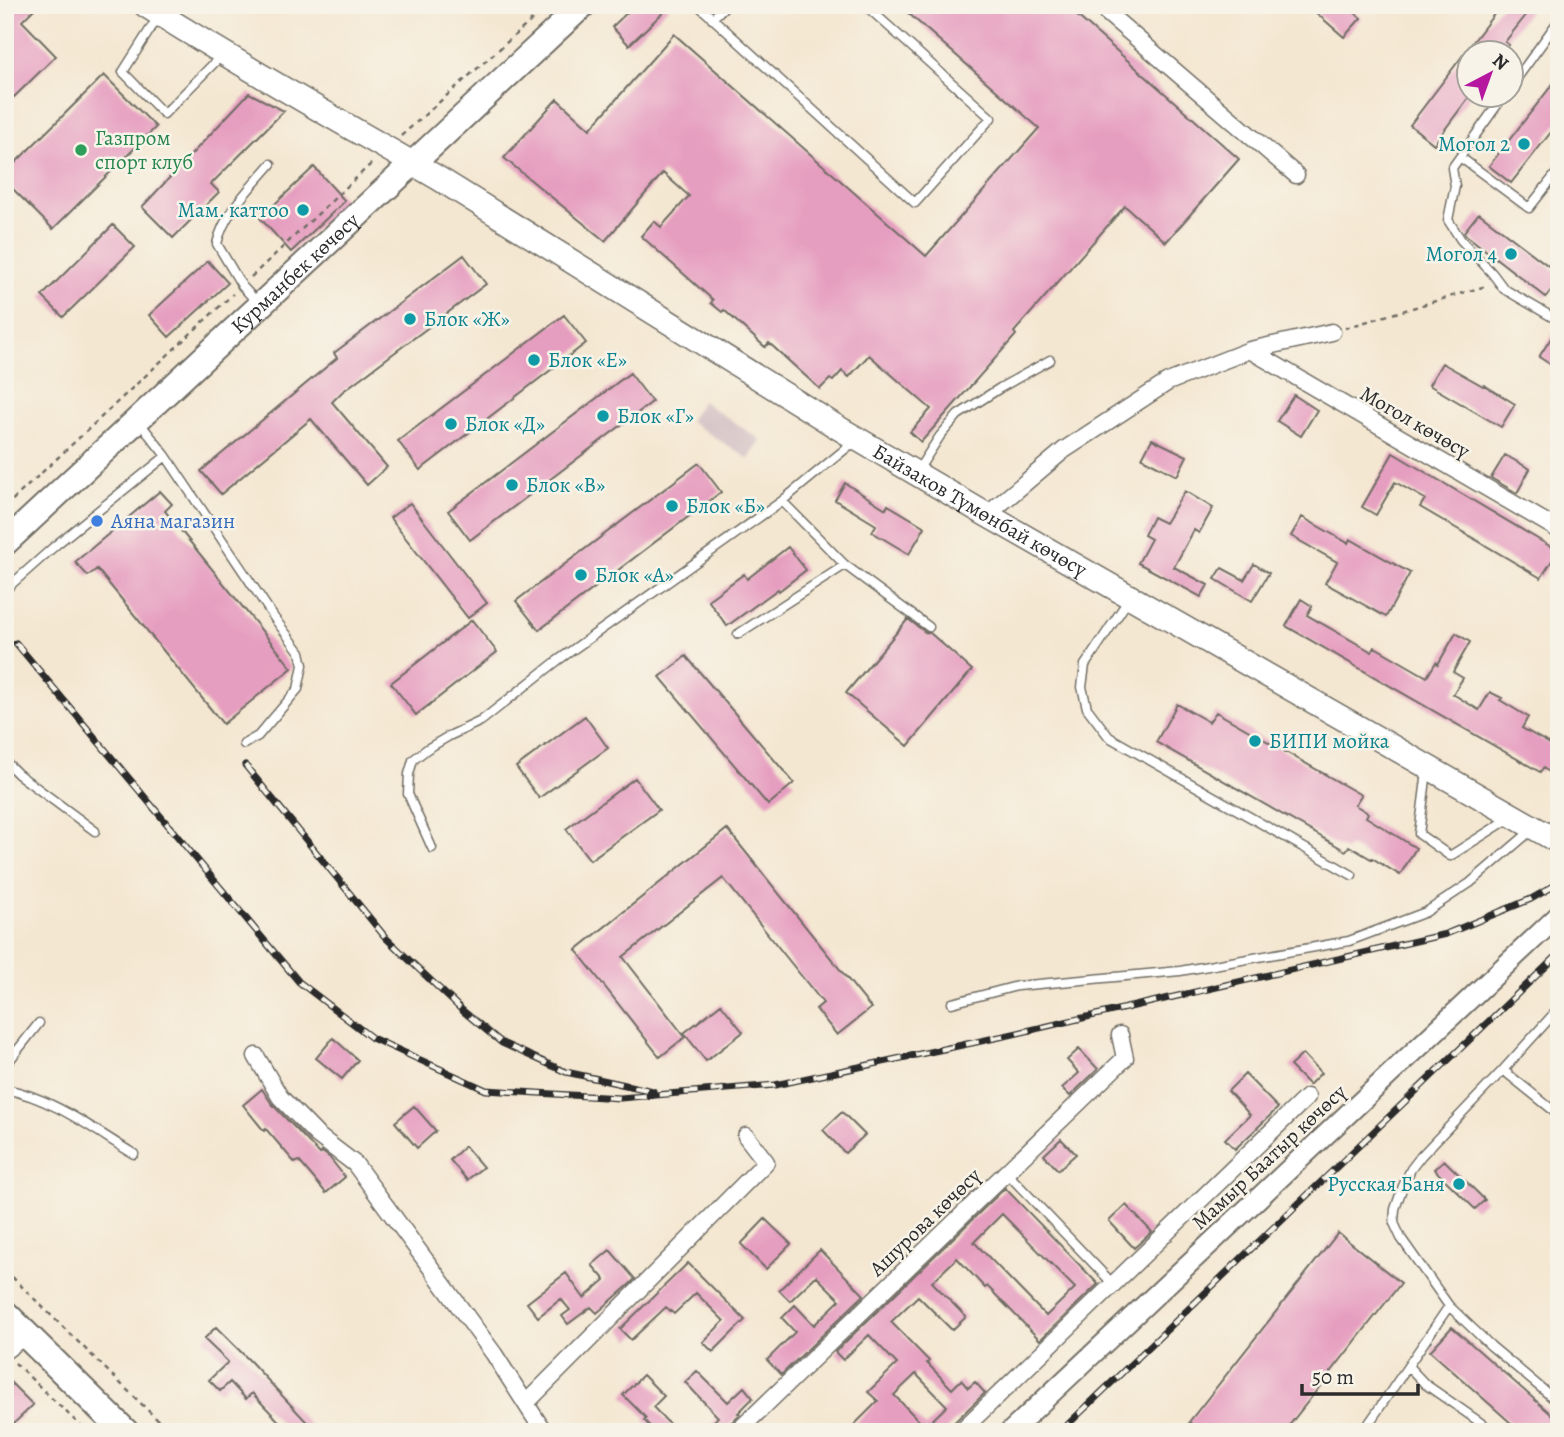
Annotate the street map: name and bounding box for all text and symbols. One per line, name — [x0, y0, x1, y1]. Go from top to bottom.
north arrow — [1456, 38, 1526, 108]
text: N — [1487, 48, 1514, 76]
place label: Газпром спорт клуб — [95, 124, 193, 176]
place label: Могол 2 — [1438, 130, 1510, 158]
marker: Могол 2 — [1516, 136, 1532, 152]
marker: Газпром спорт клуб — [73, 142, 89, 158]
place label: Мам. каттоо — [177, 196, 289, 224]
marker: Мам. каттоо — [295, 202, 311, 218]
street label: Курманбек көчөсү — [225, 206, 365, 340]
place label: Могол 4 — [1426, 240, 1497, 268]
marker: Могол 4 — [1503, 246, 1519, 262]
place label: Блок «Ж» — [424, 305, 510, 333]
marker: Блок «Ж» — [402, 311, 418, 327]
place label: Блок «Е» — [548, 346, 627, 374]
marker: Блок «Е» — [526, 352, 542, 368]
street label: Могол көчөсү — [1355, 379, 1475, 465]
place label: Блок «Г» — [617, 402, 694, 430]
marker: Блок «Г» — [595, 408, 611, 424]
place label: Блок «Д» — [465, 410, 545, 438]
marker: Блок «Д» — [443, 416, 459, 432]
street label: Байзаков Түмөнбай көчөсү — [868, 437, 1093, 584]
place label: Блок «В» — [526, 471, 605, 499]
marker: Блок «В» — [504, 477, 520, 493]
place label: Блок «Б» — [686, 492, 765, 520]
marker: Блок «Б» — [664, 498, 680, 514]
place label: Аяна магазин — [110, 507, 235, 535]
marker: Аяна магазин — [89, 513, 105, 529]
place label: Блок «А» — [595, 561, 674, 589]
marker: Блок «А» — [573, 567, 589, 583]
place label: БИПИ мойка — [1269, 727, 1390, 755]
marker: БИПИ мойка — [1247, 733, 1263, 749]
street label: Мамыр Баатыр көчөсү — [1186, 1078, 1353, 1236]
street label: Ашурова көчөсү — [863, 1161, 987, 1283]
place label: Русская Баня — [1327, 1170, 1445, 1198]
marker: Русская Баня — [1451, 1176, 1467, 1192]
scale bar — [1302, 1353, 1417, 1397]
text: 50 m — [1312, 1363, 1354, 1391]

